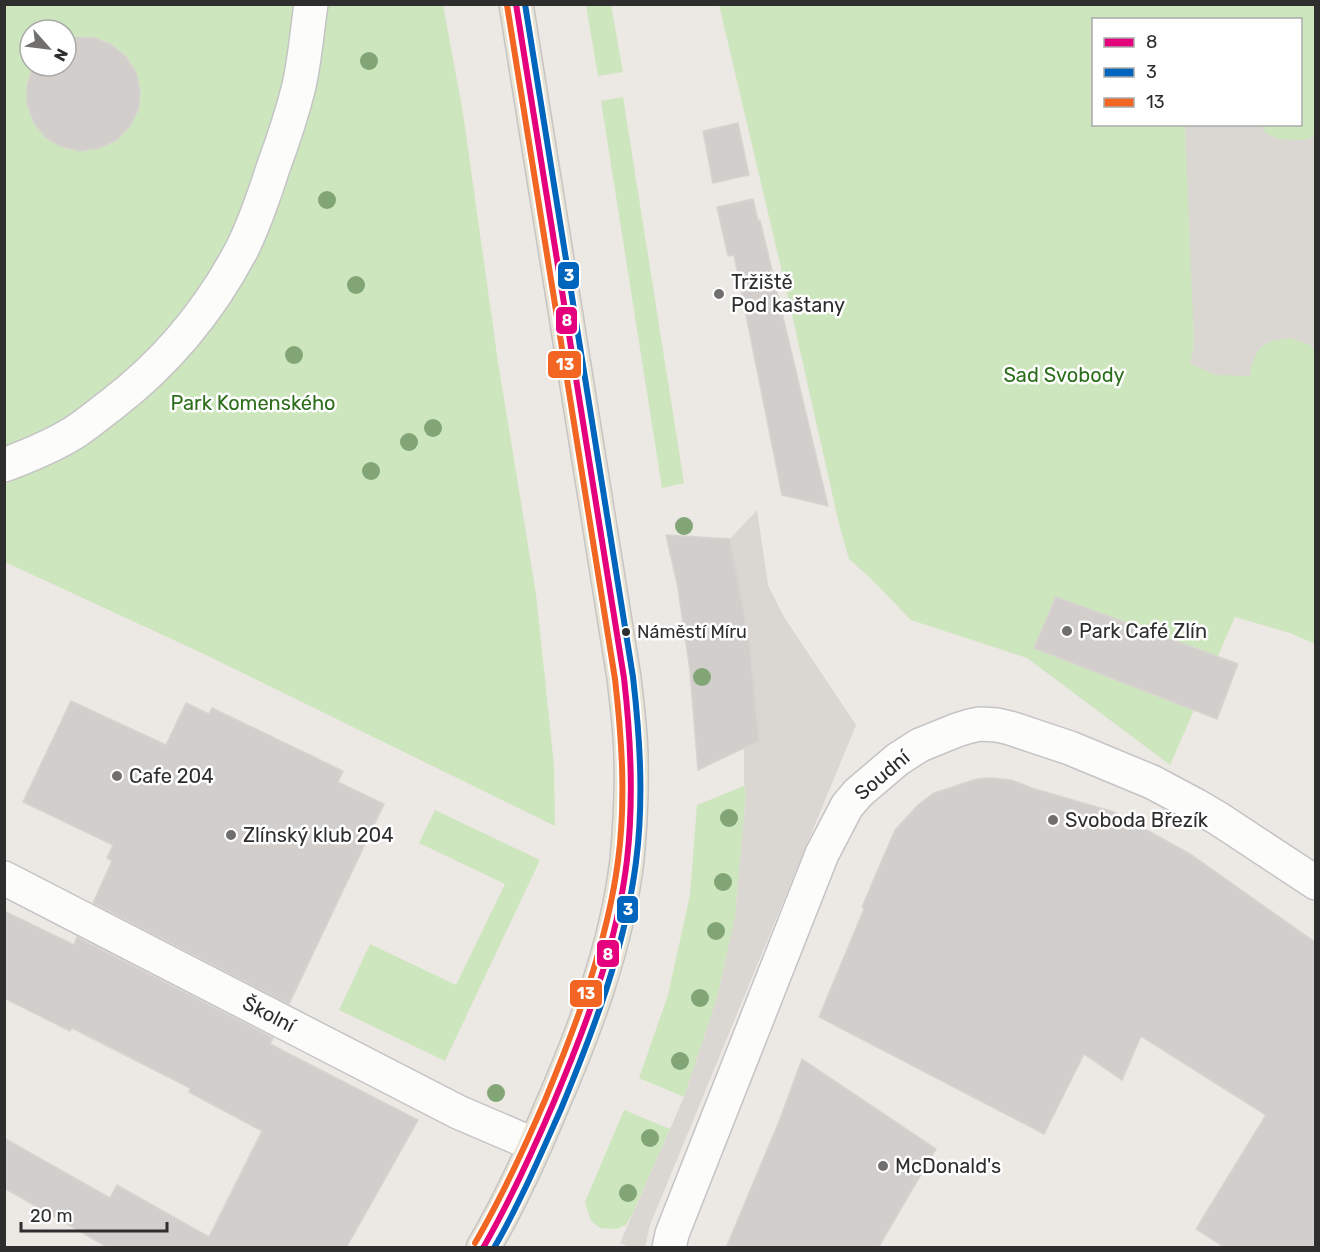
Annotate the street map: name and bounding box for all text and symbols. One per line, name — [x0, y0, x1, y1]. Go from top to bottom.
north arrow — [18, 18, 78, 78]
legend — [1092, 18, 1302, 126]
text: 8 — [1146, 31, 1157, 53]
text: N — [50, 45, 72, 64]
text: 3 — [1146, 61, 1157, 83]
text: 13 — [1146, 91, 1165, 113]
line badge: 3 — [557, 261, 580, 290]
text: 3 — [564, 266, 574, 285]
place label: Tržiště Pod kaštany — [731, 270, 845, 317]
marker: Tržiště Pod kaštany — [712, 287, 726, 301]
line badge: 8 — [555, 306, 578, 335]
text: 8 — [562, 311, 573, 330]
line badge: 13 — [547, 350, 582, 379]
text: 13 — [556, 355, 574, 374]
park label: Sad Svobody — [1003, 363, 1125, 387]
park label: Park Komenského — [170, 391, 336, 415]
place label: Park Café Zlín — [1079, 619, 1207, 643]
place label: Náměstí Míru — [637, 621, 747, 643]
marker: Park Café Zlín — [1060, 624, 1074, 638]
marker: Náměstí Míru — [620, 626, 632, 638]
street label: Soudní — [849, 744, 915, 805]
place label: Cafe 204 — [129, 764, 214, 788]
marker: Cafe 204 — [110, 769, 124, 783]
place label: Svoboda Březík — [1065, 808, 1209, 832]
marker: Svoboda Březík — [1046, 813, 1060, 827]
place label: Zlínský klub 204 — [243, 823, 394, 847]
marker: Zlínský klub 204 — [224, 828, 238, 842]
line badge: 3 — [616, 895, 639, 924]
text: 3 — [623, 900, 633, 919]
line badge: 8 — [596, 939, 620, 968]
text: 8 — [603, 945, 614, 964]
line badge: 13 — [569, 979, 603, 1008]
text: 13 — [577, 984, 595, 1003]
street label: Školní — [239, 991, 300, 1038]
place label: McDonald's — [895, 1154, 1001, 1178]
marker: McDonald's — [876, 1159, 890, 1173]
scale bar — [21, 1195, 166, 1233]
text: 20 m — [30, 1205, 72, 1227]

